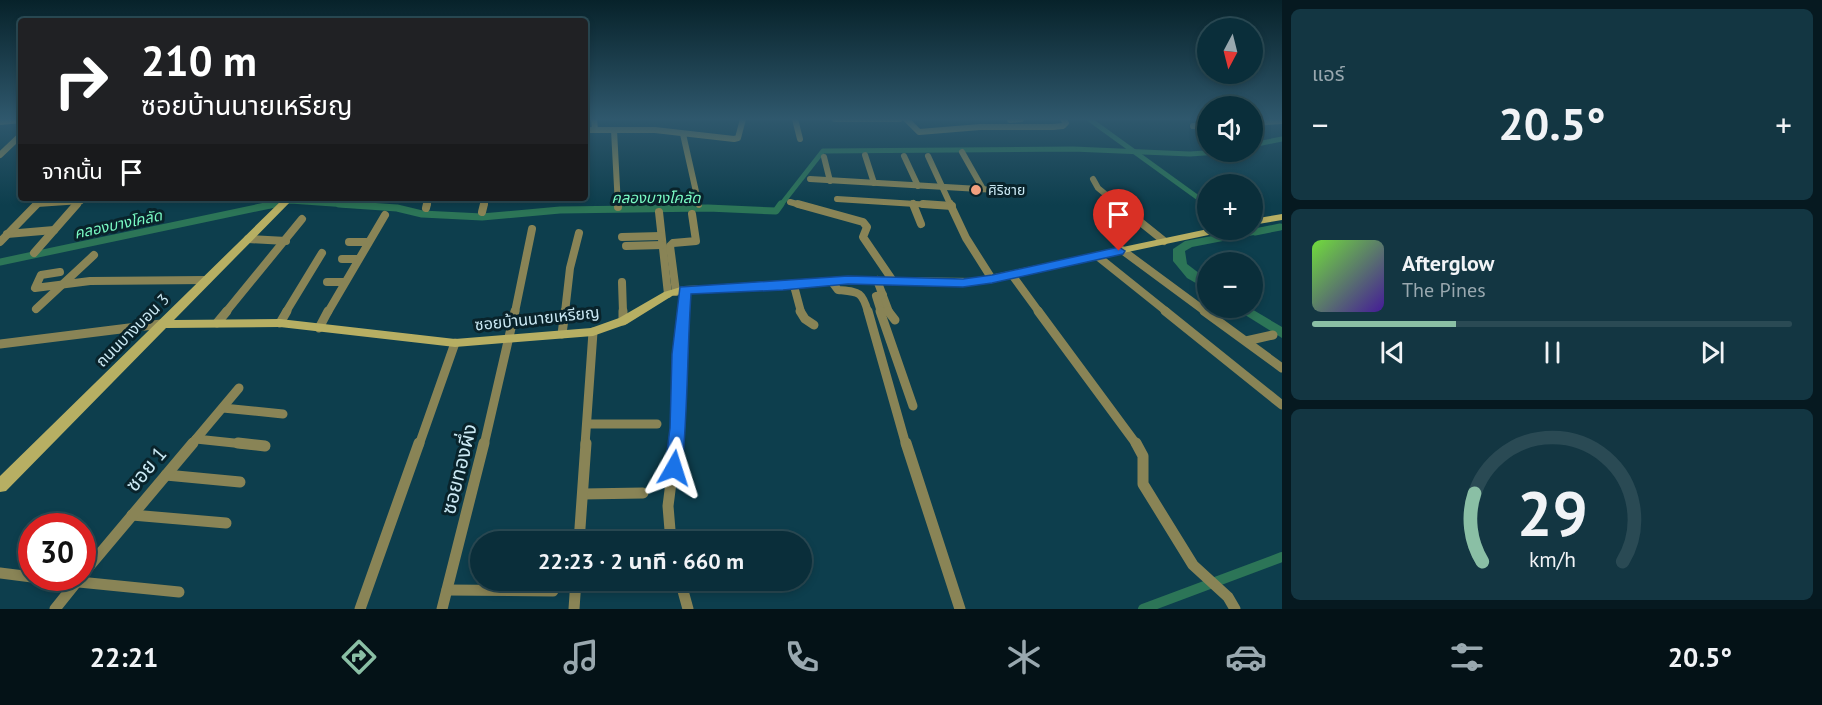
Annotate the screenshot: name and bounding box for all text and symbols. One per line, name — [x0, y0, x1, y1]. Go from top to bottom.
north arrow — [1197, 18, 1263, 84]
map controls — [1197, 18, 1263, 318]
text: 210 m — [141, 33, 257, 88]
icon: right — [42, 42, 120, 120]
text: แอร์ — [1312, 61, 1344, 87]
text: ซอยบ้านนายเหรียญ — [141, 88, 353, 122]
text: 20.5° — [1498, 94, 1606, 152]
button: sound — [1197, 96, 1263, 162]
text: − — [1312, 103, 1329, 146]
text: + — [1775, 103, 1792, 146]
icon: arrive — [115, 156, 148, 189]
text: จากนั้น — [42, 157, 103, 185]
button: + — [1197, 174, 1263, 240]
place label: ศิริชาย — [988, 181, 1025, 199]
marker: ศิริชาย — [969, 183, 983, 197]
water label: คลองบางโคลัด — [611, 188, 701, 207]
pin — [1093, 189, 1144, 251]
icon: arrive — [1102, 198, 1135, 231]
water label: คลองบางโคลัด — [72, 205, 164, 243]
text: Afterglow — [1402, 249, 1494, 277]
button: − — [1197, 252, 1263, 318]
text: The Pines — [1402, 277, 1486, 303]
street label: ถนนบางบอน 3 — [91, 289, 173, 371]
street label: ซอยบ้านนายเหรียญ — [474, 302, 600, 334]
icon: previous — [1376, 336, 1409, 369]
icon: pause — [1536, 336, 1569, 369]
icon: next — [1696, 336, 1729, 369]
street label: ซอยทองผึ่ง — [434, 421, 483, 517]
position arrow — [642, 436, 706, 500]
street label: ซอย 1 — [120, 441, 172, 497]
text: 29 — [1517, 472, 1587, 553]
speed limit sign: 30 — [18, 513, 96, 591]
text: km/h — [1528, 545, 1575, 573]
text: 22:23 · 2 นาที · 660 m — [538, 547, 744, 575]
icon: directions — [338, 636, 380, 678]
icon: music — [560, 636, 602, 678]
icon: phone — [781, 636, 823, 678]
icon: climate — [1003, 636, 1045, 678]
icon: car — [1225, 636, 1267, 678]
icon: filters — [1446, 636, 1488, 678]
text: 22:21 — [90, 640, 158, 674]
text: 20.5° — [1668, 640, 1732, 674]

